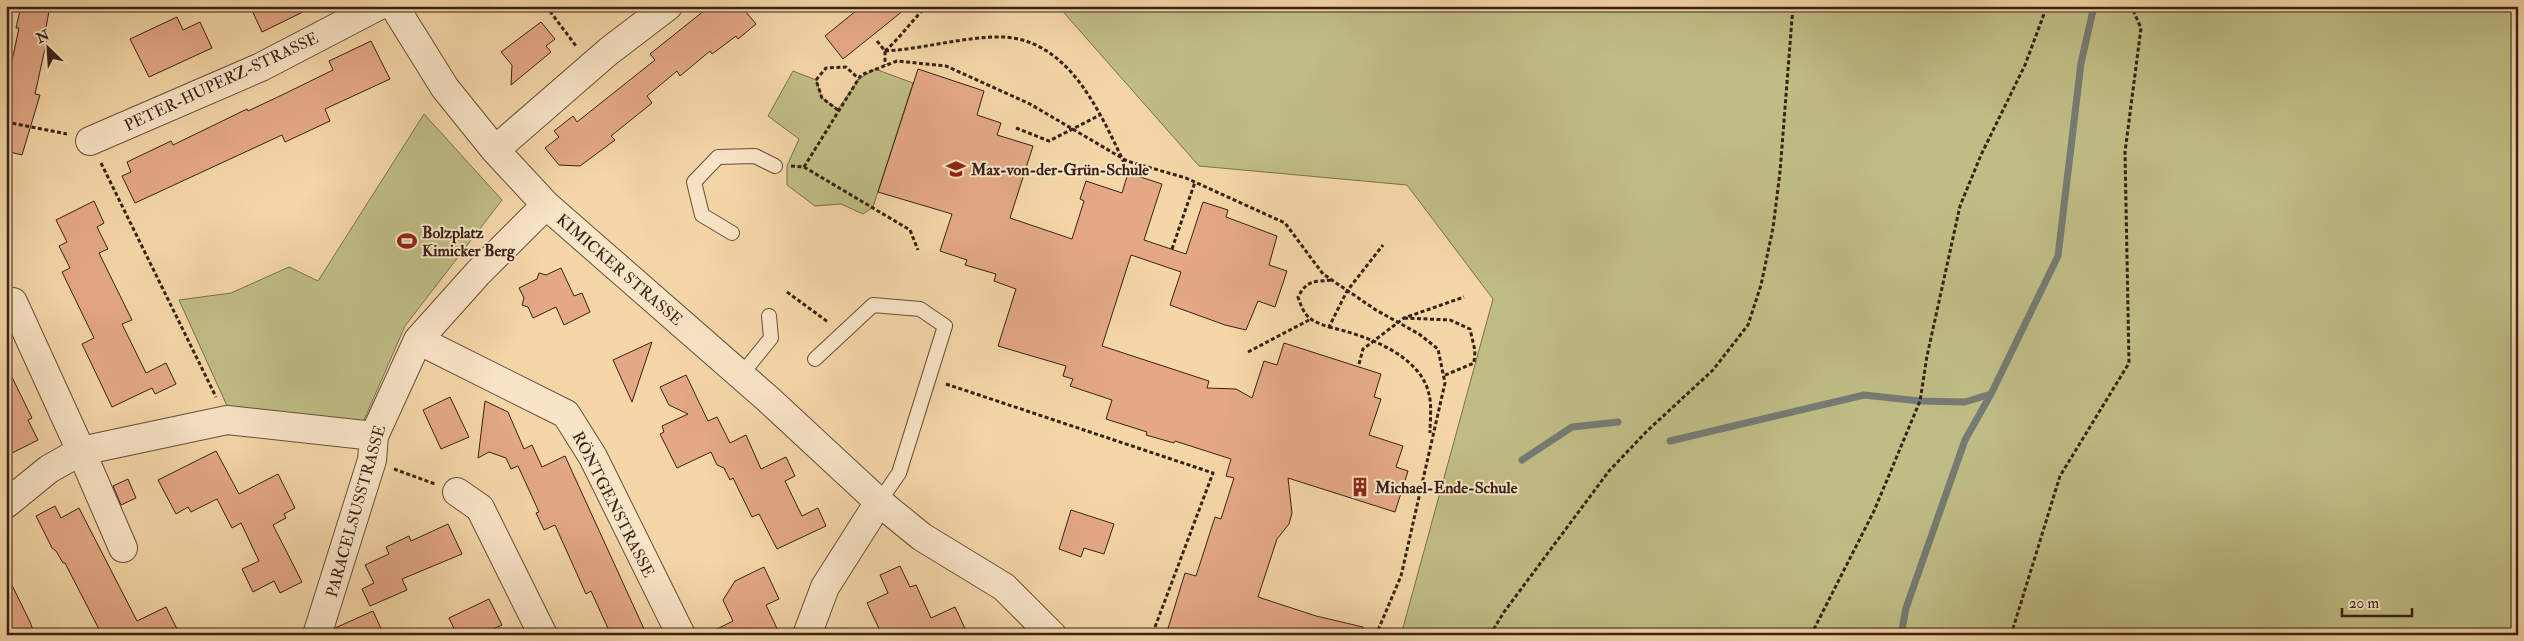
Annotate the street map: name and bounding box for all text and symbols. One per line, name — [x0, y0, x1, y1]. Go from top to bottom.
north arrow — [22, 22, 72, 72]
text: N — [33, 26, 52, 47]
street label: PETER-HUPERZ-STRASSE — [121, 28, 322, 136]
school or university icon: Max-von-der-Grün-Schule — [945, 158, 967, 180]
place label: Max-von-der-Grün-Schule — [970, 160, 1149, 180]
street label: KIMICKER STRASSE — [552, 210, 686, 330]
place label: Bolzplatz Kimicker Berg — [422, 223, 516, 262]
sports icon: Bolzplatz Kimicker Berg — [396, 230, 418, 252]
street label: PARACELSUSSTRASSE — [322, 423, 390, 600]
street label: RÖNTGENSTRASSE — [568, 428, 659, 581]
building icon: Michael-Ende-Schule — [1349, 476, 1371, 498]
place label: Michael-Ende-Schule — [1374, 478, 1518, 498]
scale bar — [2342, 586, 2412, 618]
text: 20 m — [2349, 594, 2379, 613]

